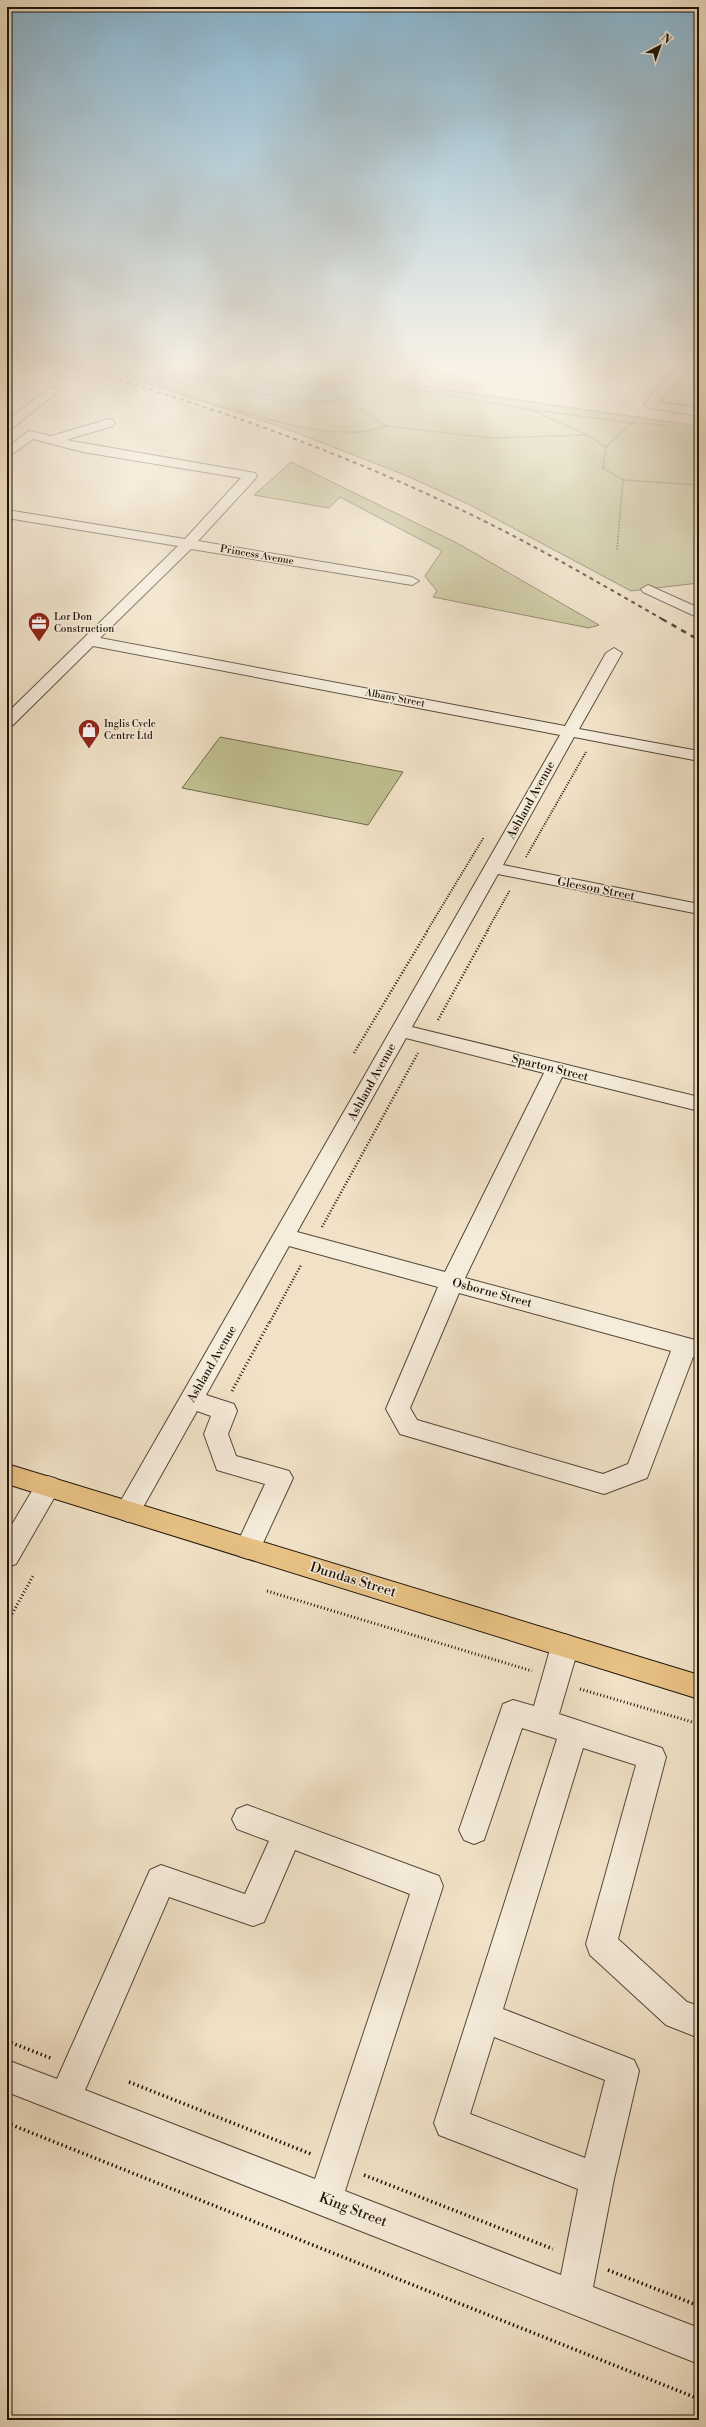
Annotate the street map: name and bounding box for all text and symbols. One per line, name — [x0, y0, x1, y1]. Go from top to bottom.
north arrow — [640, 26, 680, 66]
text: N — [658, 31, 674, 48]
street label: Princess Avenue — [219, 543, 295, 567]
office icon: Lor Don Construction — [26, 610, 52, 643]
place label: Lor Don Construction — [54, 611, 114, 635]
street label: Albany Street — [363, 686, 426, 710]
shop icon: Inglis Cycle Centre Ltd — [76, 717, 102, 750]
place label: Inglis Cycle Centre Ltd — [104, 718, 156, 742]
street label: Ashland Avenue — [503, 759, 558, 842]
street label: Gleeson Street — [556, 874, 637, 904]
street label: Ashland Avenue — [344, 1041, 399, 1124]
street label: Sparton Street — [510, 1051, 591, 1085]
street label: Osborne Street — [451, 1275, 534, 1311]
street label: Ashland Avenue — [183, 1323, 240, 1406]
street label: Dundas Street — [308, 1558, 398, 1602]
street label: King Street — [316, 2189, 390, 2231]

